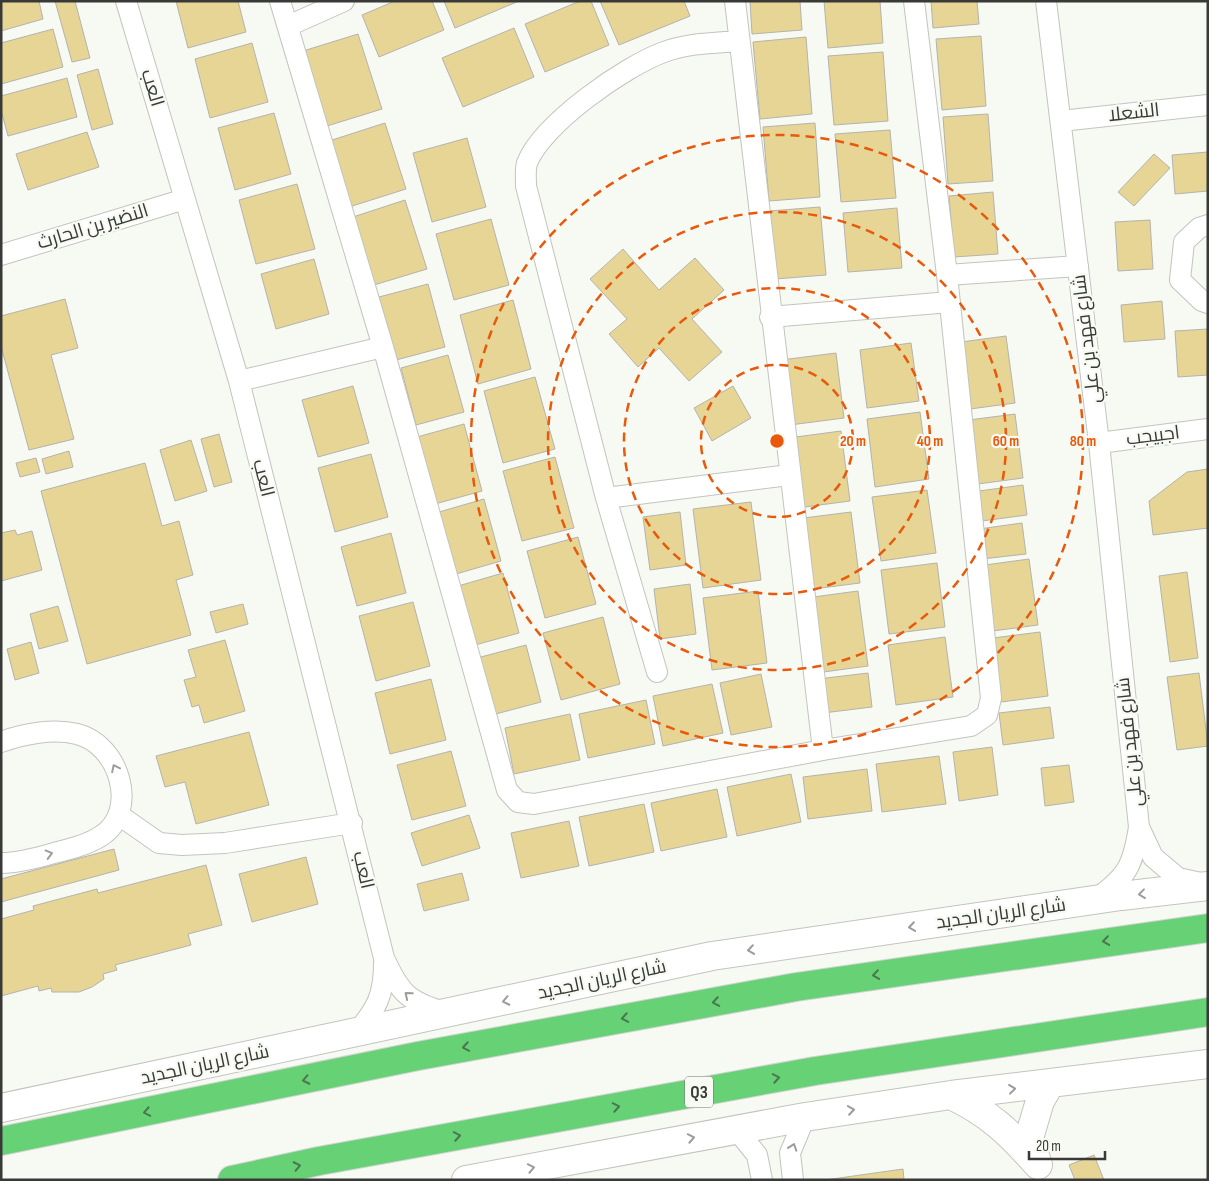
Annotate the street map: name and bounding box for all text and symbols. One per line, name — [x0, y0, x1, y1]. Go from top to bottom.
street label: العب — [135, 66, 169, 110]
street label: الشعلا — [1107, 99, 1161, 127]
street label: النضير بن الحارث — [35, 199, 151, 255]
street label: شارع فهد بن علي — [1068, 273, 1108, 405]
street label: اجبيجب — [1125, 421, 1181, 451]
centre of rings — [768, 432, 786, 450]
text: 20 m — [840, 432, 866, 451]
text: 40 m — [917, 432, 943, 451]
text: 60 m — [993, 432, 1019, 451]
text: 80 m — [1070, 432, 1096, 451]
street label: العب — [247, 457, 279, 499]
street label: شارع فهد بن علي — [1112, 676, 1150, 808]
one-way arrow — [110, 764, 121, 773]
street label: العب — [348, 849, 378, 891]
one-way arrow — [45, 850, 53, 860]
one-way arrow — [1138, 888, 1146, 899]
street label: شارع الريان الجديد — [935, 894, 1068, 935]
one-way arrow — [908, 921, 916, 931]
one-way arrow — [1102, 935, 1110, 946]
one-way arrow — [747, 944, 755, 955]
street label: شارع الريان الجديد — [536, 955, 669, 1006]
one-way arrow — [872, 970, 881, 980]
one-way arrow — [405, 992, 414, 1001]
one-way arrow — [502, 995, 511, 1006]
one-way arrow — [712, 996, 720, 1006]
one-way arrow — [621, 1013, 630, 1023]
street label: شارع الريان الجديد — [139, 1040, 272, 1091]
one-way arrow — [461, 1042, 470, 1052]
one-way arrow — [772, 1073, 781, 1083]
one-way arrow — [302, 1074, 311, 1085]
road number: Q3 — [685, 1076, 713, 1108]
one-way arrow — [1008, 1084, 1016, 1095]
one-way arrow — [612, 1102, 621, 1112]
one-way arrow — [847, 1105, 855, 1116]
one-way arrow — [143, 1106, 152, 1117]
scale bar — [1029, 1128, 1105, 1160]
one-way arrow — [452, 1131, 461, 1141]
one-way arrow — [686, 1133, 695, 1143]
text: 20 m — [1036, 1137, 1061, 1156]
one-way arrow — [787, 1144, 797, 1152]
one-way arrow — [292, 1161, 301, 1172]
one-way arrow — [527, 1163, 536, 1173]

